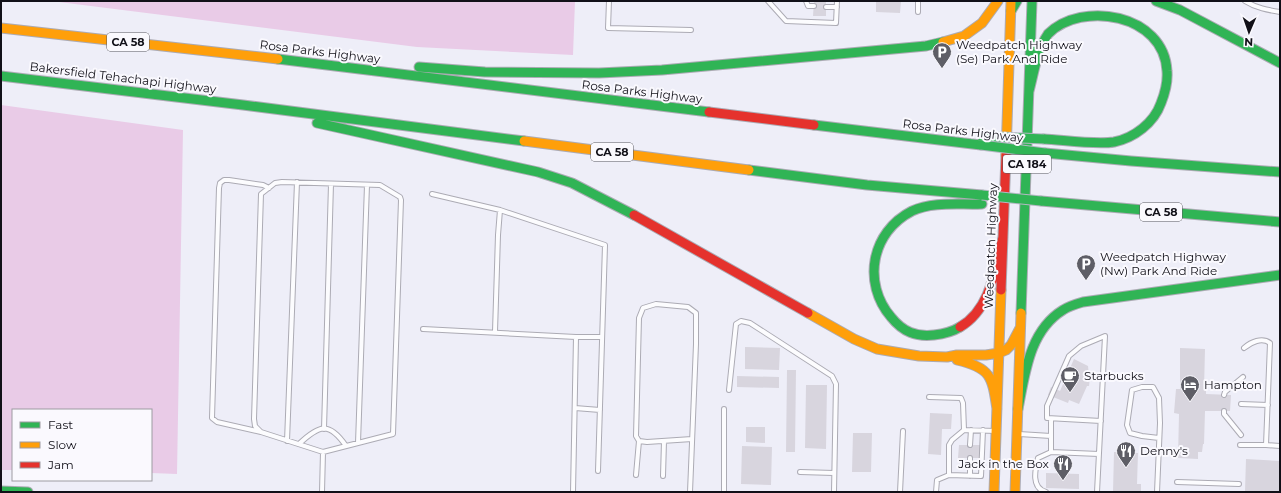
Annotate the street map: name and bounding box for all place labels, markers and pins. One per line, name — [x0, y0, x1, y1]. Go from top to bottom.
place label: Weedpatch Highway (Se) Park And Ride — [956, 37, 1082, 66]
parking icon: Weedpatch Highway (Se) Park And Ride — [931, 41, 953, 69]
place label: Weedpatch Highway (Nw) Park And Ride — [1100, 249, 1226, 278]
parking icon: Weedpatch Highway (Nw) Park And Ride — [1075, 253, 1097, 281]
cafe icon: Starbucks — [1059, 365, 1081, 393]
place label: Starbucks — [1084, 368, 1144, 383]
hotel icon: Hampton — [1179, 374, 1201, 402]
place label: Hampton — [1204, 377, 1262, 392]
restaurant icon: Denny's — [1115, 440, 1137, 468]
place label: Denny's — [1140, 443, 1188, 458]
restaurant icon: Jack in the Box — [1052, 453, 1074, 481]
place label: Jack in the Box — [957, 456, 1050, 471]

